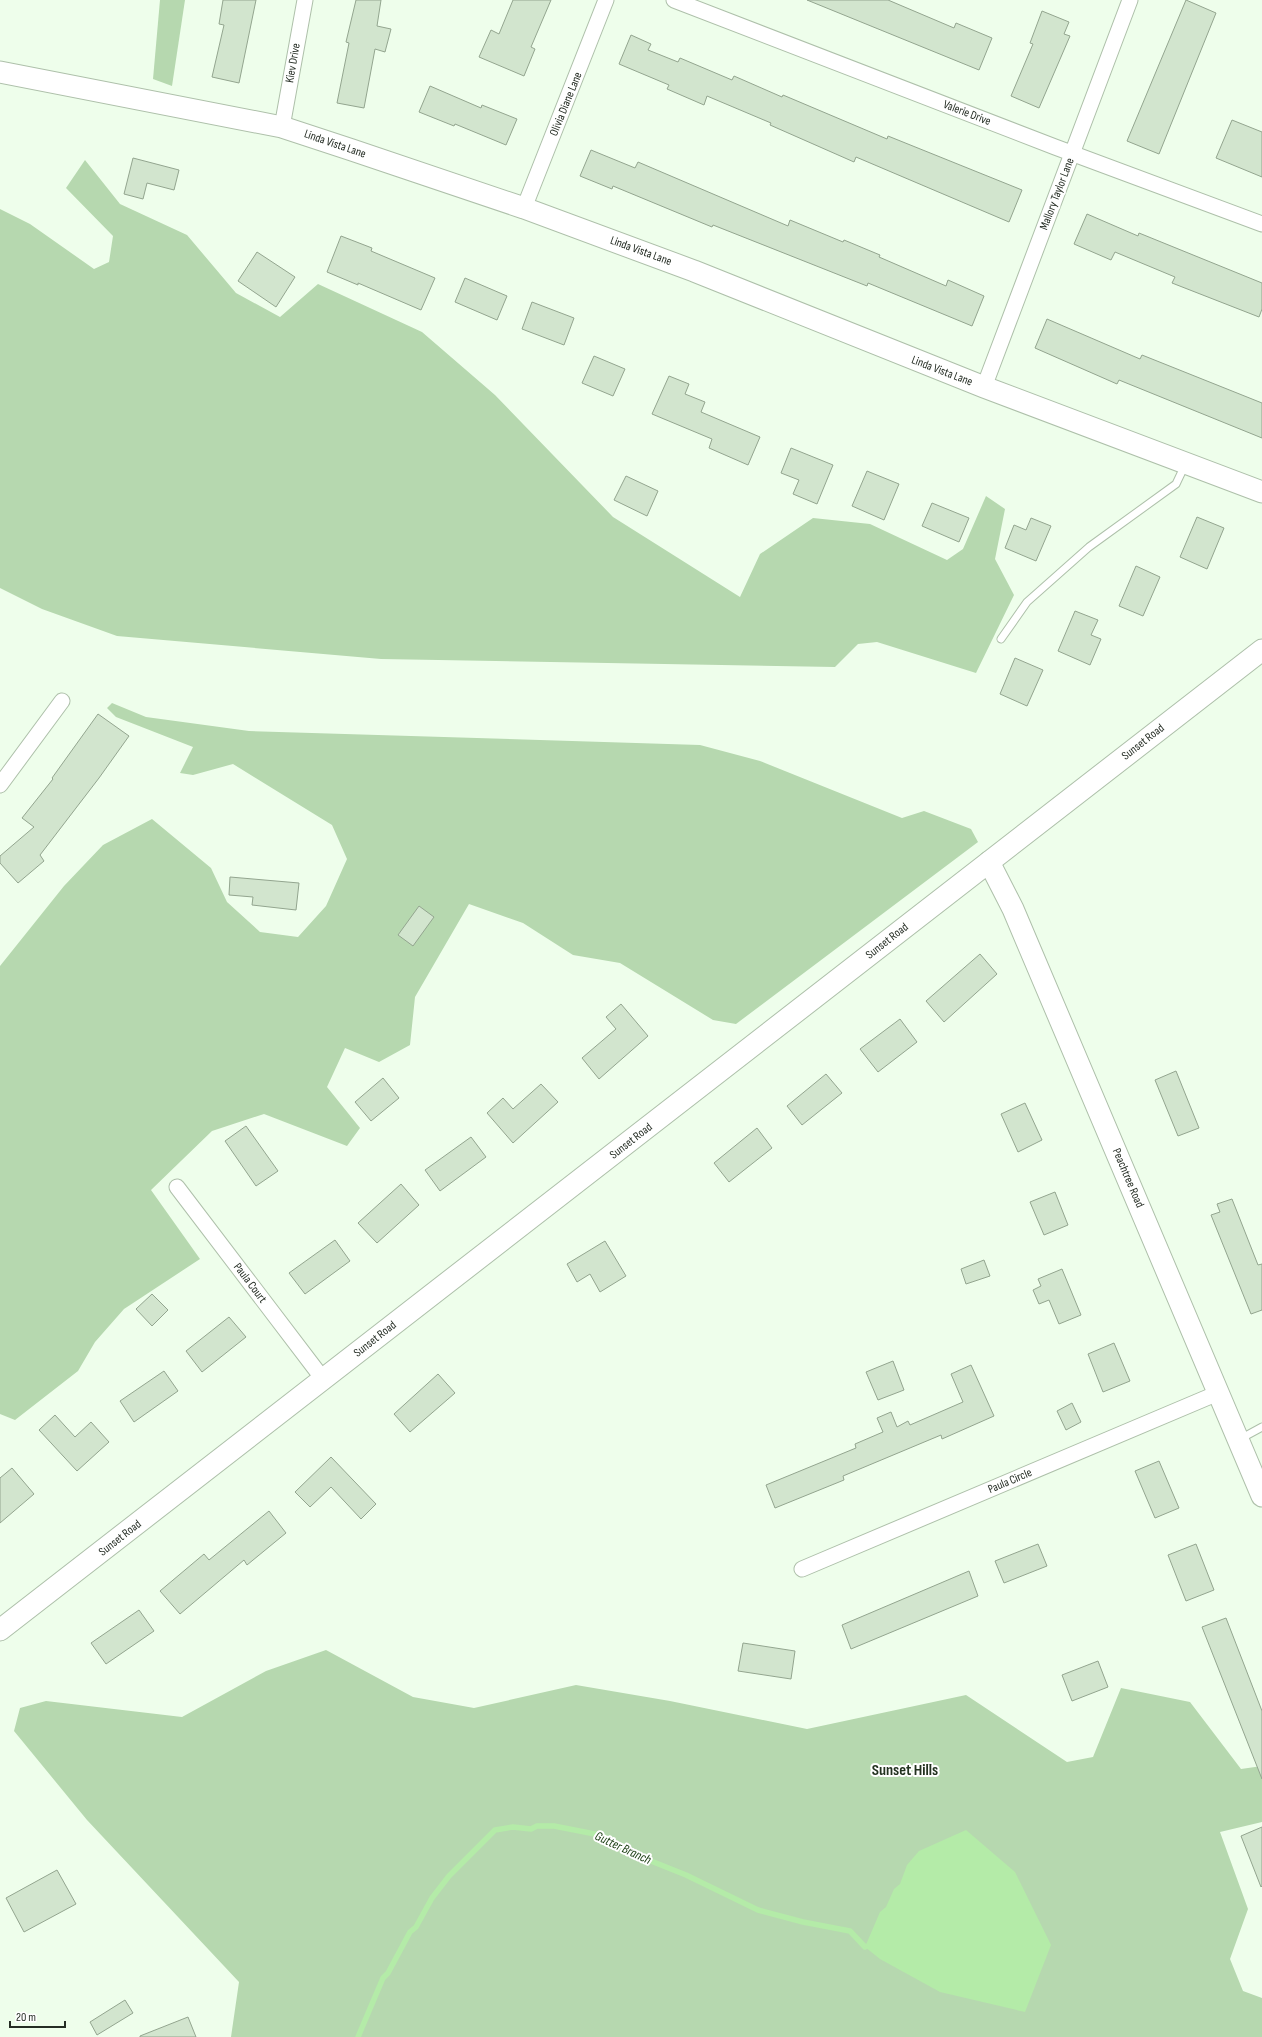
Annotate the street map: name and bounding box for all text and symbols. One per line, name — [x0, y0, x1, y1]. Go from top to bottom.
street label: Kiev Drive — [282, 42, 304, 84]
street label: Olivia Diane Lane — [546, 70, 586, 138]
street label: Valerie Drive — [941, 97, 993, 129]
street label: Linda Vista Lane — [302, 126, 368, 162]
street label: Mallory Taylor Lane — [1036, 156, 1078, 232]
street label: Linda Vista Lane — [608, 233, 674, 269]
street label: Linda Vista Lane — [909, 352, 975, 390]
street label: Sunset Road — [1119, 721, 1167, 763]
street label: Sunset Road — [863, 920, 911, 962]
street label: Sunset Road — [607, 1120, 655, 1162]
street label: Peachtree Road — [1109, 1146, 1147, 1210]
street label: Paula Court — [230, 1260, 270, 1306]
street label: Sunset Road — [351, 1318, 399, 1360]
street label: Paula Circle — [986, 1465, 1034, 1497]
street label: Sunset Road — [96, 1517, 144, 1559]
district label: Sunset Hills — [872, 1761, 938, 1780]
water label: Gutter Branch — [592, 1828, 654, 1868]
scale bar — [10, 2003, 65, 2029]
text: 20 m — [16, 2010, 36, 2025]

